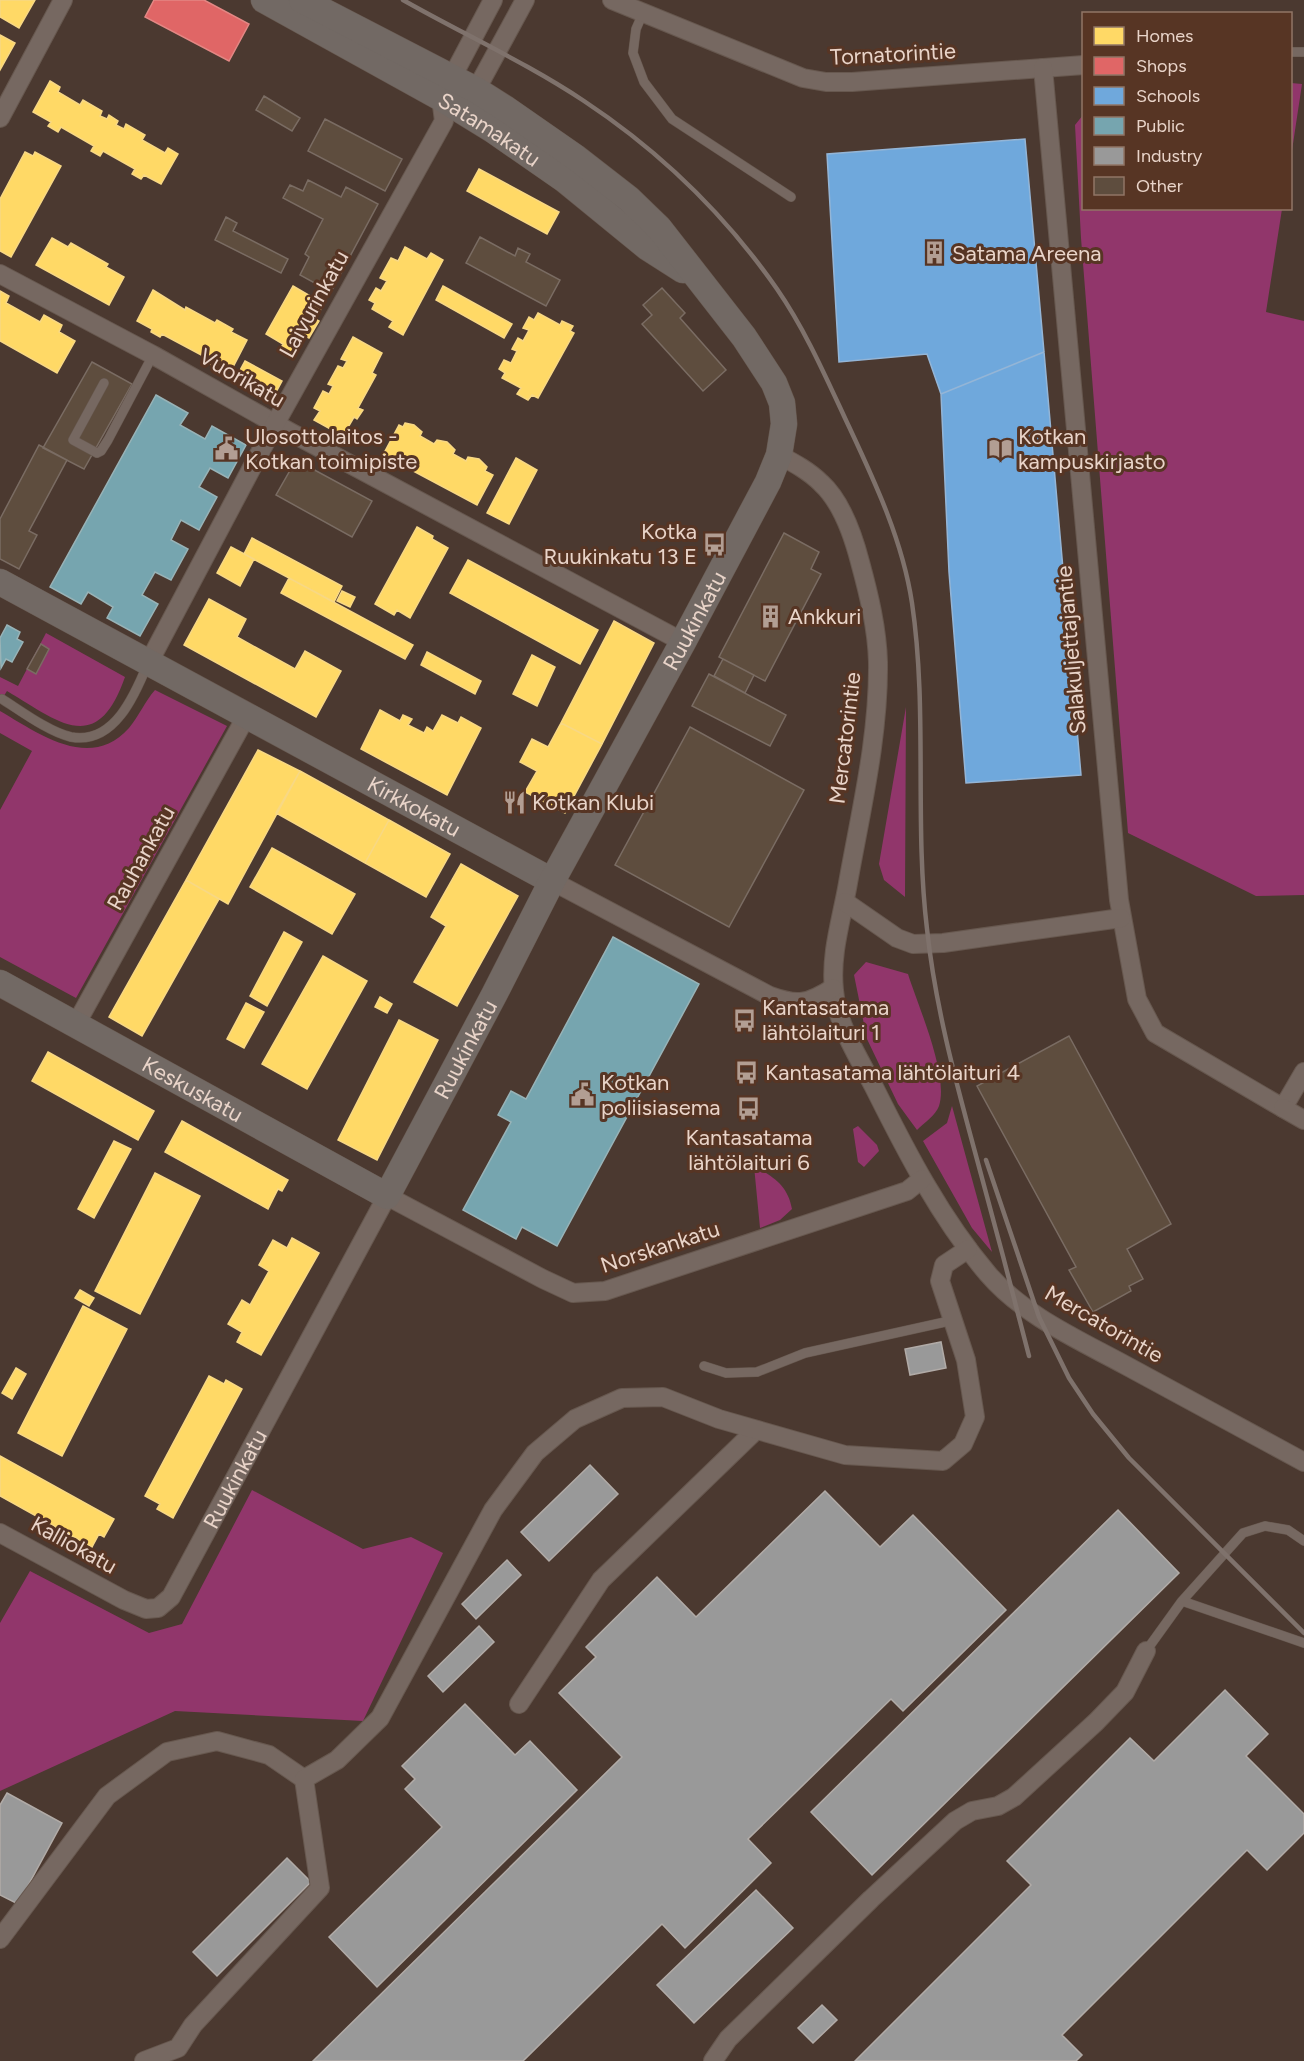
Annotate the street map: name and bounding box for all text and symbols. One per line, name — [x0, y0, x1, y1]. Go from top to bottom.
legend — [1082, 12, 1292, 210]
text: Homes — [1136, 25, 1194, 47]
street label: Tornatorintie — [830, 37, 956, 71]
text: Shops — [1136, 55, 1187, 77]
text: Schools — [1136, 85, 1200, 107]
street label: Satamakatu — [433, 86, 546, 172]
text: Public — [1136, 115, 1185, 137]
text: Industry — [1136, 145, 1203, 167]
text: Other — [1136, 175, 1183, 197]
building icon: Satama Areena — [921, 240, 947, 266]
place label: Satama Areena — [952, 240, 1101, 267]
street label: Laivurinkatu — [273, 246, 355, 362]
street label: Vuorikatu — [194, 343, 290, 413]
place label: Ulosottolaitos - Kotkan toimipiste — [245, 423, 417, 475]
place label: Kotkan kampuskirjasto — [1018, 423, 1166, 475]
public building icon: Ulosottolaitos - Kotkan toimipiste — [214, 436, 240, 462]
library icon: Kotkan kampuskirjasto — [987, 436, 1013, 462]
place label: Kotka Ruukinkatu 13 E — [543, 518, 697, 570]
bus stop icon: Kotka Ruukinkatu 13 E — [702, 531, 728, 557]
street label: Salakuljettajantie — [1050, 565, 1092, 735]
street label: Ruukinkatu — [657, 566, 732, 675]
building icon: Ankkuri — [757, 603, 783, 629]
place label: Ankkuri — [788, 603, 861, 630]
street label: Mercatorintie — [824, 671, 866, 805]
street label: Kirkkokatu — [363, 770, 465, 843]
restaurant icon: Kotkan Klubi — [501, 789, 527, 815]
place label: Kotkan Klubi — [532, 789, 654, 816]
street label: Rauhankatu — [101, 801, 181, 915]
place label: Kantasatama lähtölaituri 1 — [762, 994, 889, 1046]
street label: Ruukinkatu — [428, 995, 503, 1104]
bus stop icon: Kantasatama lähtölaituri 1 — [731, 1007, 757, 1033]
street label: Keskuskatu — [138, 1050, 248, 1128]
bus stop icon: Kantasatama lähtölaituri 4 — [734, 1059, 760, 1085]
place label: Kantasatama lähtölaituri 4 — [765, 1059, 1020, 1086]
place label: Kotkan poliisiasema — [601, 1069, 721, 1121]
public building icon: Kotkan poliisiasema — [570, 1082, 596, 1108]
bus stop icon: Kantasatama lähtölaituri 6 — [736, 1095, 762, 1121]
place label: Kantasatama lähtölaituri 6 — [685, 1124, 813, 1176]
street label: Norskankatu — [597, 1215, 723, 1279]
street label: Mercatorintie — [1040, 1279, 1168, 1369]
street label: Ruukinkatu — [197, 1425, 272, 1533]
street label: Kalliokatu — [26, 1510, 122, 1580]

